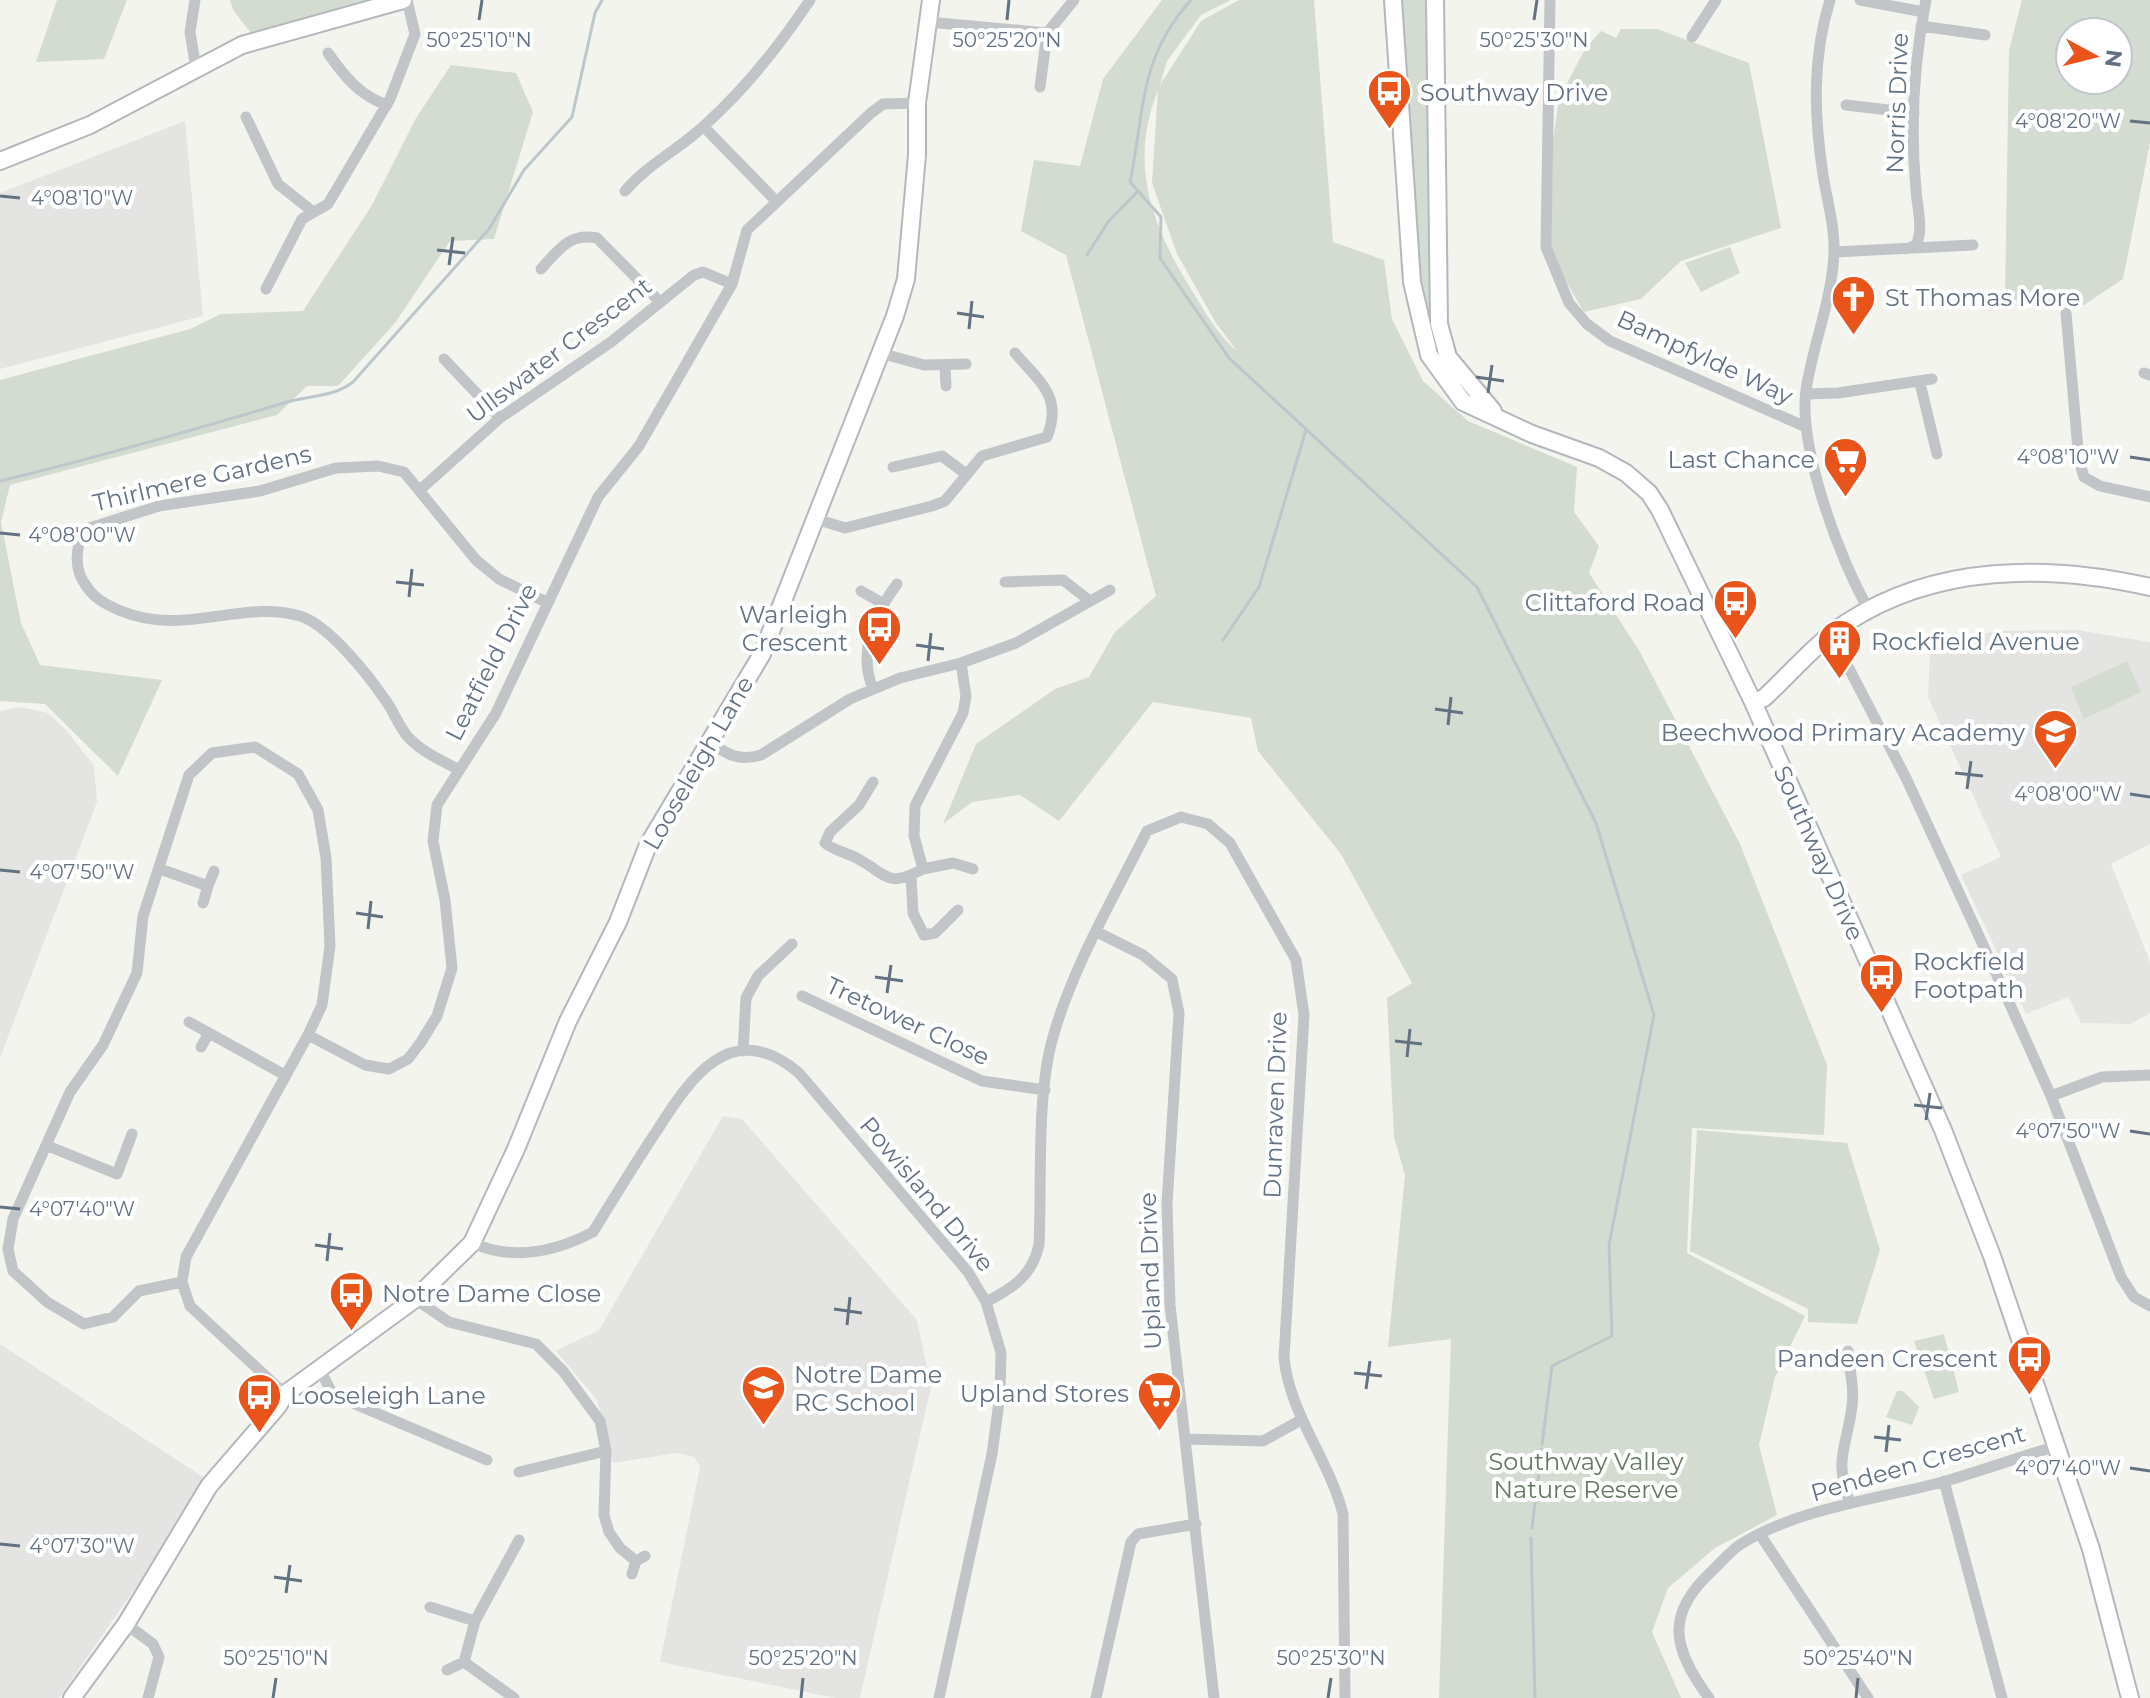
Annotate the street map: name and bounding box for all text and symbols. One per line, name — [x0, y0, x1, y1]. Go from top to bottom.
north arrow — [2054, 16, 2134, 96]
text: 50°25'10"N — [426, 28, 532, 52]
text: 50°25'20"N — [952, 28, 1062, 52]
text: 50°25'30"N — [1479, 28, 1589, 52]
street label: Norris Drive — [1880, 32, 1914, 174]
text: N — [2099, 48, 2128, 69]
bus stop icon: Southway Drive — [1365, 68, 1413, 131]
place label: Southway Drive — [1420, 78, 1608, 107]
text: 4°08'20"W — [2015, 109, 2121, 133]
text: 4°08'10"W — [31, 186, 133, 210]
street label: Ullswater Crescent — [461, 271, 657, 429]
church icon: St Thomas More — [1830, 273, 1878, 336]
place label: St Thomas More — [1885, 283, 2080, 312]
street label: Bampfylde Way — [1613, 304, 1797, 410]
supermarket icon: Last Chance — [1822, 435, 1870, 498]
street label: Thirlmere Gardens — [90, 439, 314, 517]
place label: Last Chance — [1668, 445, 1815, 474]
text: 4°08'10"W — [2017, 445, 2119, 469]
text: 4°08'00"W — [28, 523, 136, 547]
street label: Leatfield Drive — [439, 578, 543, 746]
bus stop icon: Clittaford Road — [1712, 578, 1760, 641]
place label: Clittaford Road — [1525, 588, 1705, 617]
place label: Warleigh Crescent — [739, 600, 848, 657]
bus stop icon: Warleigh Crescent — [855, 604, 903, 667]
building icon: Rockfield Avenue — [1816, 617, 1864, 680]
place label: Rockfield Avenue — [1871, 627, 2080, 656]
street label: Looseleigh Lane — [637, 671, 759, 855]
school or university icon: Beechwood Primary Academy — [2032, 708, 2080, 771]
place label: Beechwood Primary Academy — [1661, 718, 2025, 747]
street label: Southway Drive — [1767, 761, 1871, 945]
text: 4°08'00"W — [2014, 782, 2122, 806]
text: 4°07'50"W — [29, 860, 135, 884]
place label: Rockfield Footpath — [1913, 947, 2025, 1004]
bus stop icon: Rockfield Footpath — [1858, 951, 1906, 1014]
street label: Tretower Close — [822, 970, 994, 1072]
street label: Dunraven Drive — [1257, 1011, 1293, 1199]
street label: Powisland Drive — [854, 1111, 1000, 1277]
text: 4°07'50"W — [2015, 1119, 2121, 1143]
street label: Upland Drive — [1133, 1192, 1167, 1350]
text: 4°07'40"W — [29, 1197, 135, 1221]
bus stop icon: Notre Dame Close — [327, 1269, 375, 1332]
place label: Notre Dame Close — [382, 1279, 601, 1308]
bus stop icon: Pandeen Crescent — [2005, 1334, 2053, 1397]
place label: Pandeen Crescent — [1777, 1344, 1998, 1373]
place label: Notre Dame RC School — [794, 1360, 942, 1417]
school or university icon: Notre Dame RC School — [739, 1364, 787, 1427]
supermarket icon: Upland Stores — [1136, 1369, 1184, 1432]
bus stop icon: Looseleigh Lane — [235, 1371, 283, 1434]
place label: Upland Stores — [960, 1379, 1129, 1408]
place label: Looseleigh Lane — [290, 1381, 486, 1410]
street label: Pendeen Crescent — [1807, 1418, 2029, 1507]
park label: Southway Valley Nature Reserve — [1488, 1447, 1684, 1504]
text: 4°07'40"W — [2015, 1456, 2121, 1480]
text: 4°07'30"W — [29, 1534, 135, 1558]
text: 50°25'10"N — [223, 1646, 329, 1670]
text: 50°25'20"N — [748, 1646, 858, 1670]
text: 50°25'30"N — [1276, 1646, 1386, 1670]
text: 50°25'40"N — [1803, 1646, 1913, 1670]

